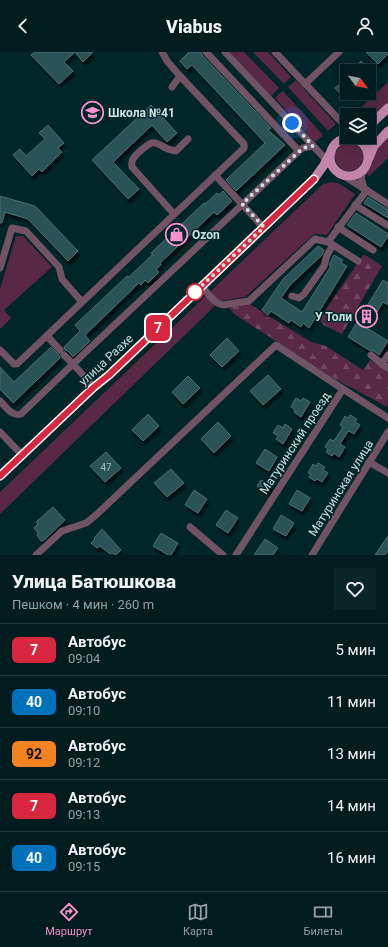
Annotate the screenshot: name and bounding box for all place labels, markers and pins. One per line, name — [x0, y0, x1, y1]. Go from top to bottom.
school or university icon: Школа №41 — [80, 100, 106, 126]
place label: Школа №41 — [108, 106, 175, 120]
shop icon: Ozon — [163, 222, 189, 248]
place label: Ozon — [192, 228, 220, 242]
unlabelled marker — [186, 283, 204, 301]
building icon: У Толи — [354, 304, 380, 330]
place label: У Толи — [315, 310, 352, 324]

